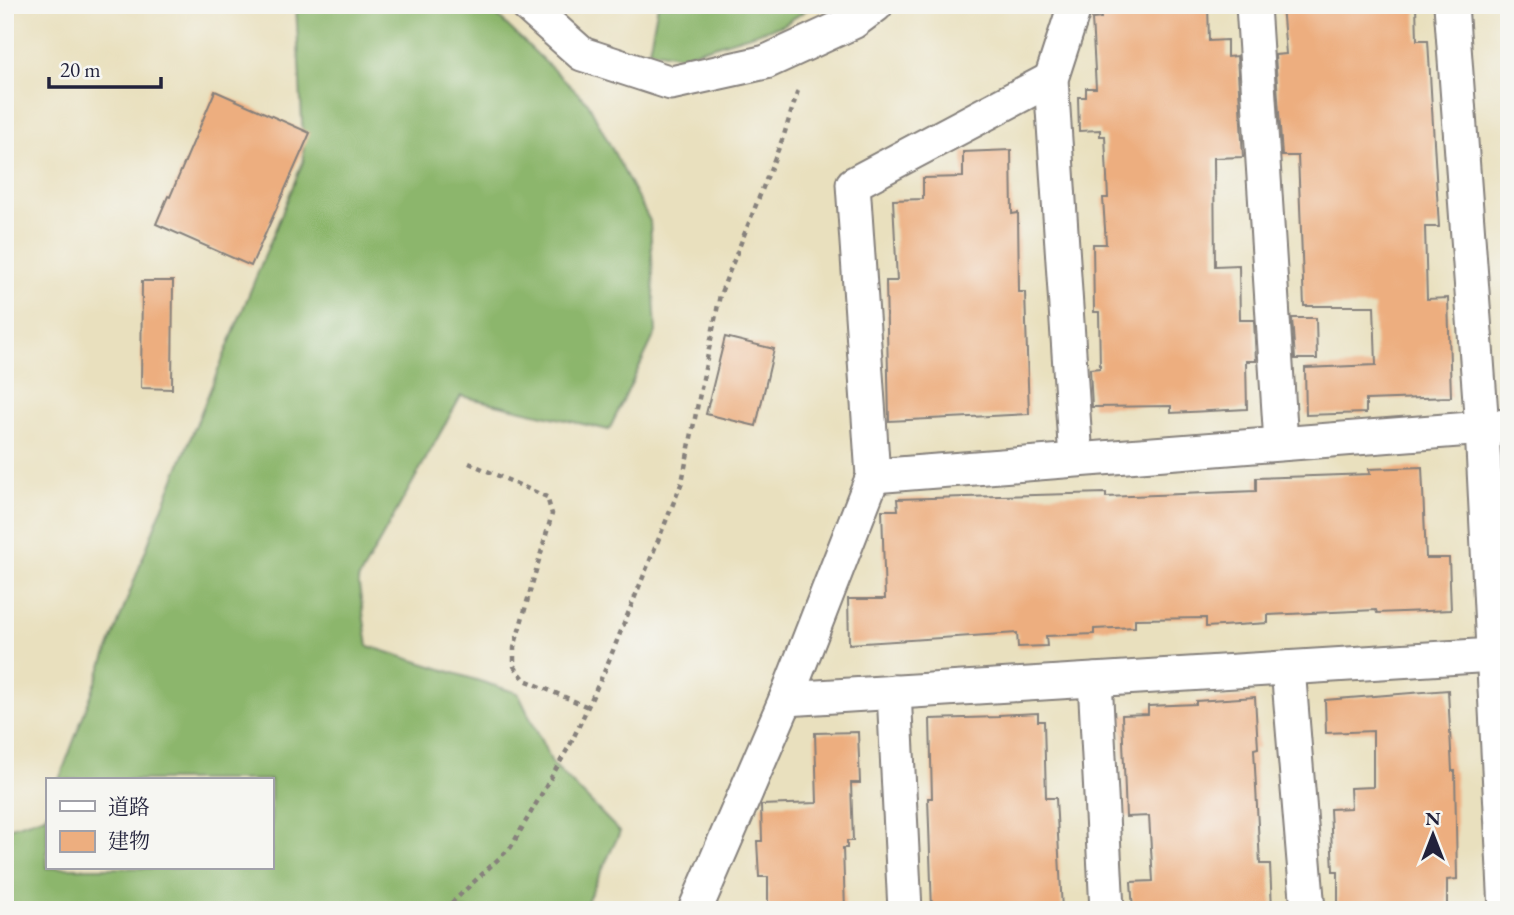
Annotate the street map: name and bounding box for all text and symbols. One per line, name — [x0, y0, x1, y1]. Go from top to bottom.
scale bar — [49, 46, 161, 90]
text: 20 m — [60, 56, 101, 83]
legend — [46, 778, 273, 870]
text: 道路 — [108, 793, 150, 820]
north arrow — [1398, 800, 1468, 870]
text: N — [1425, 806, 1441, 831]
text: 建物 — [108, 827, 150, 854]

